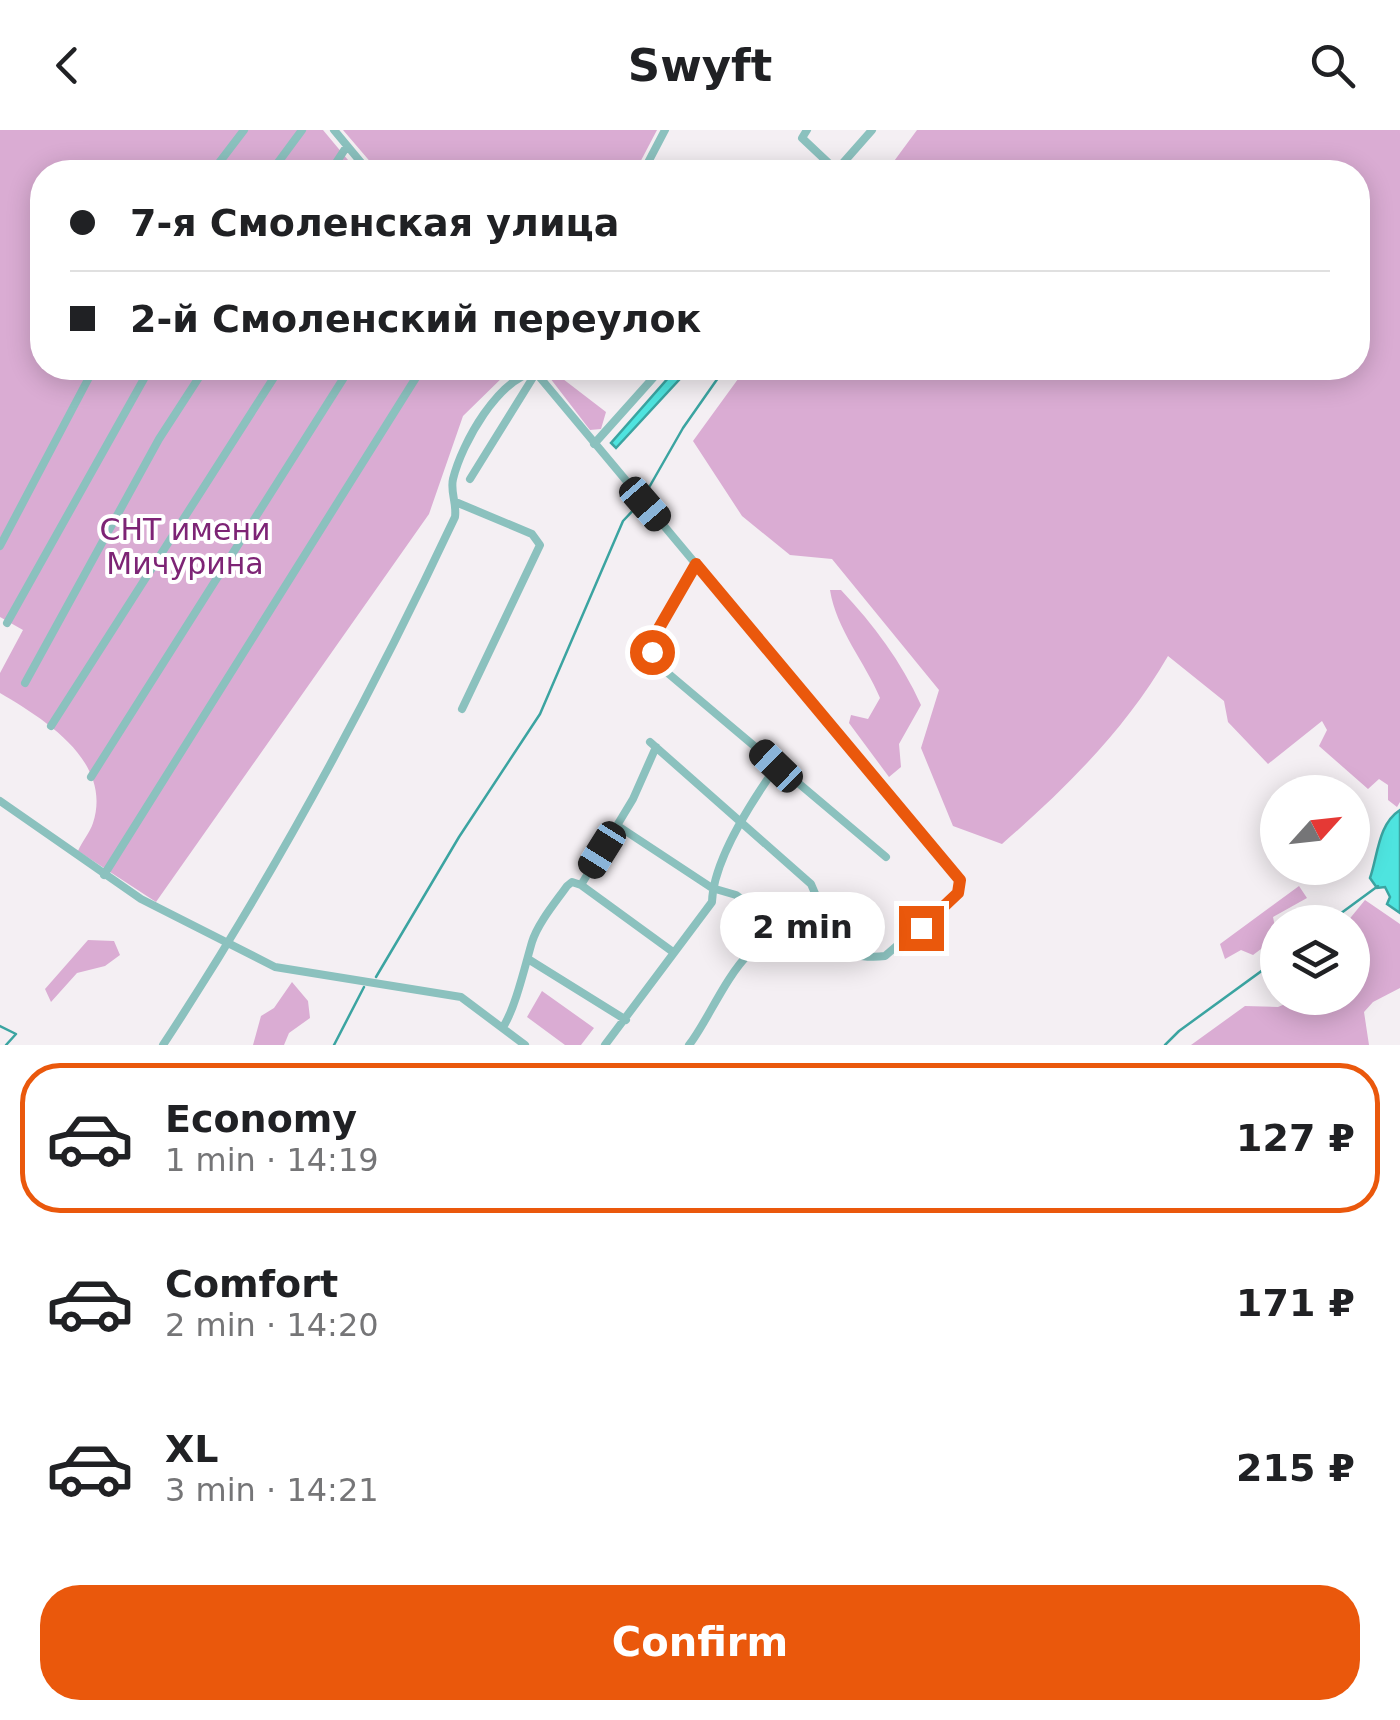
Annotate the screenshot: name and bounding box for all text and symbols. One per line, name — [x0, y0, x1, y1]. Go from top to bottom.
icon: back — [40, 38, 95, 93]
icon: search — [1305, 38, 1360, 93]
text: Swyft — [628, 39, 772, 92]
text: 7-я Смоленская улица — [130, 201, 619, 245]
text: 2-й Смоленский переулок — [130, 297, 701, 341]
car — [614, 472, 676, 536]
park label: СНТ имени Мичурина — [99, 512, 271, 581]
route start — [630, 630, 675, 675]
car — [744, 734, 808, 798]
north arrow — [1260, 775, 1370, 885]
map controls — [1260, 775, 1370, 1015]
car — [573, 817, 631, 883]
callout: 2 min — [721, 893, 886, 963]
button: layers — [1260, 905, 1370, 1015]
route end — [899, 906, 944, 951]
text: 2 min — [752, 908, 853, 946]
icon: car — [45, 1093, 135, 1183]
text: Economy — [165, 1097, 357, 1141]
text: 127 ₽ — [1236, 1116, 1355, 1160]
text: 1 min · 14:19 — [165, 1141, 379, 1179]
icon: car — [45, 1258, 135, 1348]
text: Comfort — [165, 1262, 338, 1306]
text: 171 ₽ — [1236, 1281, 1355, 1325]
text: 2 min · 14:20 — [165, 1306, 379, 1344]
icon: car — [45, 1423, 135, 1513]
text: XL — [165, 1427, 219, 1471]
text: 215 ₽ — [1236, 1446, 1355, 1490]
text: 3 min · 14:21 — [165, 1471, 379, 1509]
button: Confirm — [40, 1585, 1360, 1700]

